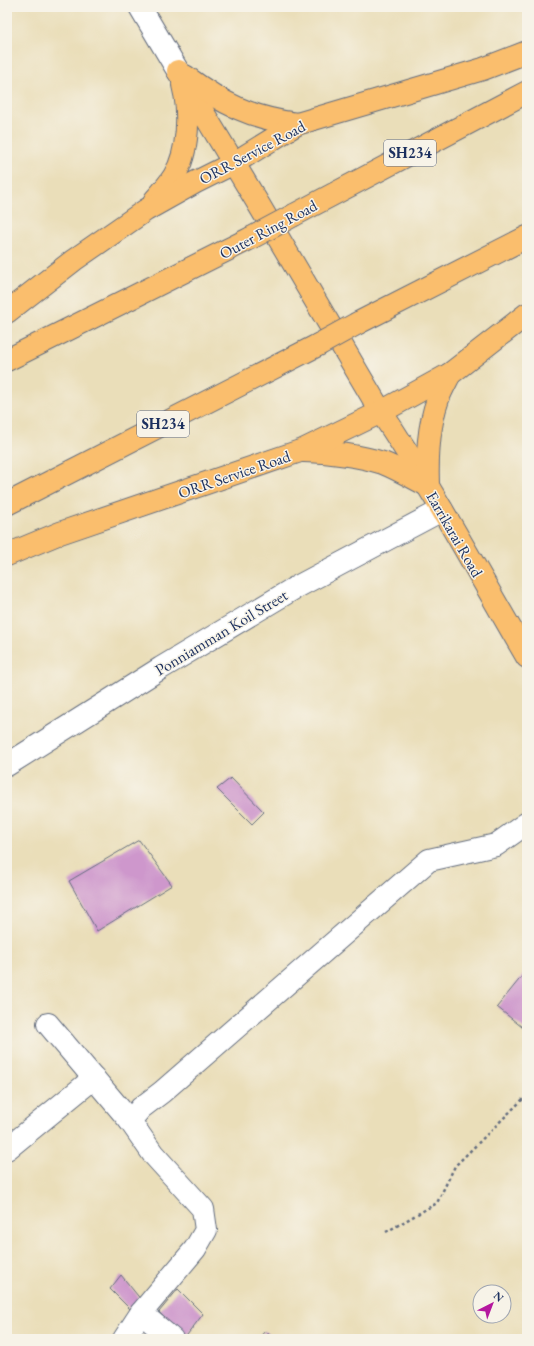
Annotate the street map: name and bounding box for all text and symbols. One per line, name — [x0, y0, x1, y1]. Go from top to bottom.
street label: ORR Service Road — [196, 115, 310, 189]
road number: SH234 — [384, 140, 436, 166]
street label: Outer Ring Road — [216, 194, 322, 264]
road number: SH234 — [137, 411, 189, 437]
street label: ORR Service Road — [175, 445, 294, 503]
street label: Earrikarai Road — [422, 487, 488, 582]
street label: Ponniamman Koil Street — [151, 585, 291, 680]
north arrow — [472, 1284, 512, 1324]
text: N — [491, 1288, 507, 1305]

